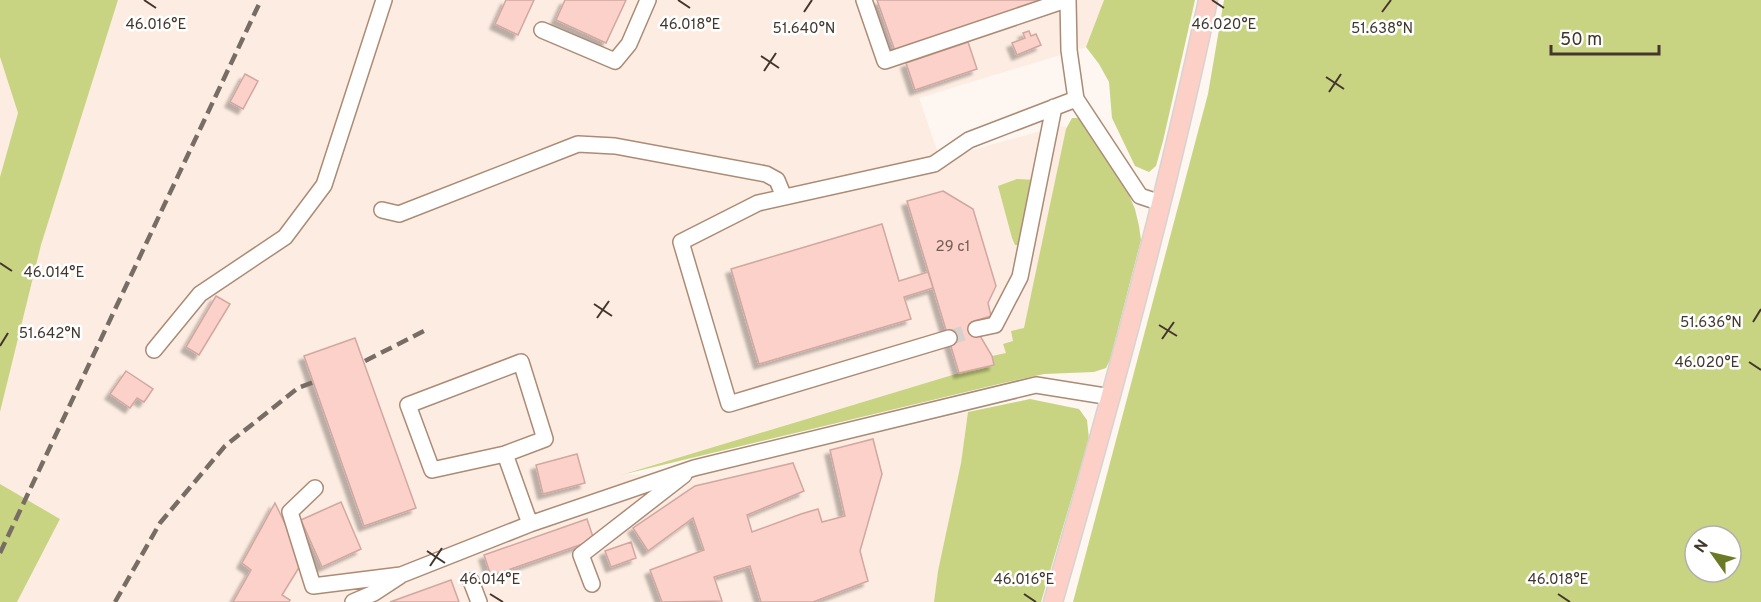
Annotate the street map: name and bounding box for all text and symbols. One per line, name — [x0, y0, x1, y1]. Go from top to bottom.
text: 46.016°E — [126, 16, 186, 35]
text: 46.018°E — [659, 16, 721, 35]
text: 46.020°E — [1191, 16, 1257, 35]
scale bar — [1551, 18, 1659, 56]
text: 51.640°N — [773, 20, 835, 39]
text: 51.638°N — [1351, 20, 1413, 39]
text: 50 m — [1560, 29, 1602, 52]
house number: 29 с1 — [936, 238, 970, 257]
text: 46.014°E — [23, 264, 85, 283]
text: 51.636°N — [1680, 314, 1742, 333]
text: 51.642°N — [19, 325, 81, 344]
text: 46.020°E — [1674, 354, 1740, 373]
north arrow — [1683, 524, 1743, 584]
text: N — [1691, 536, 1714, 557]
text: 46.014°E — [459, 571, 521, 590]
text: 46.016°E — [994, 571, 1054, 590]
text: 46.018°E — [1527, 571, 1589, 590]

